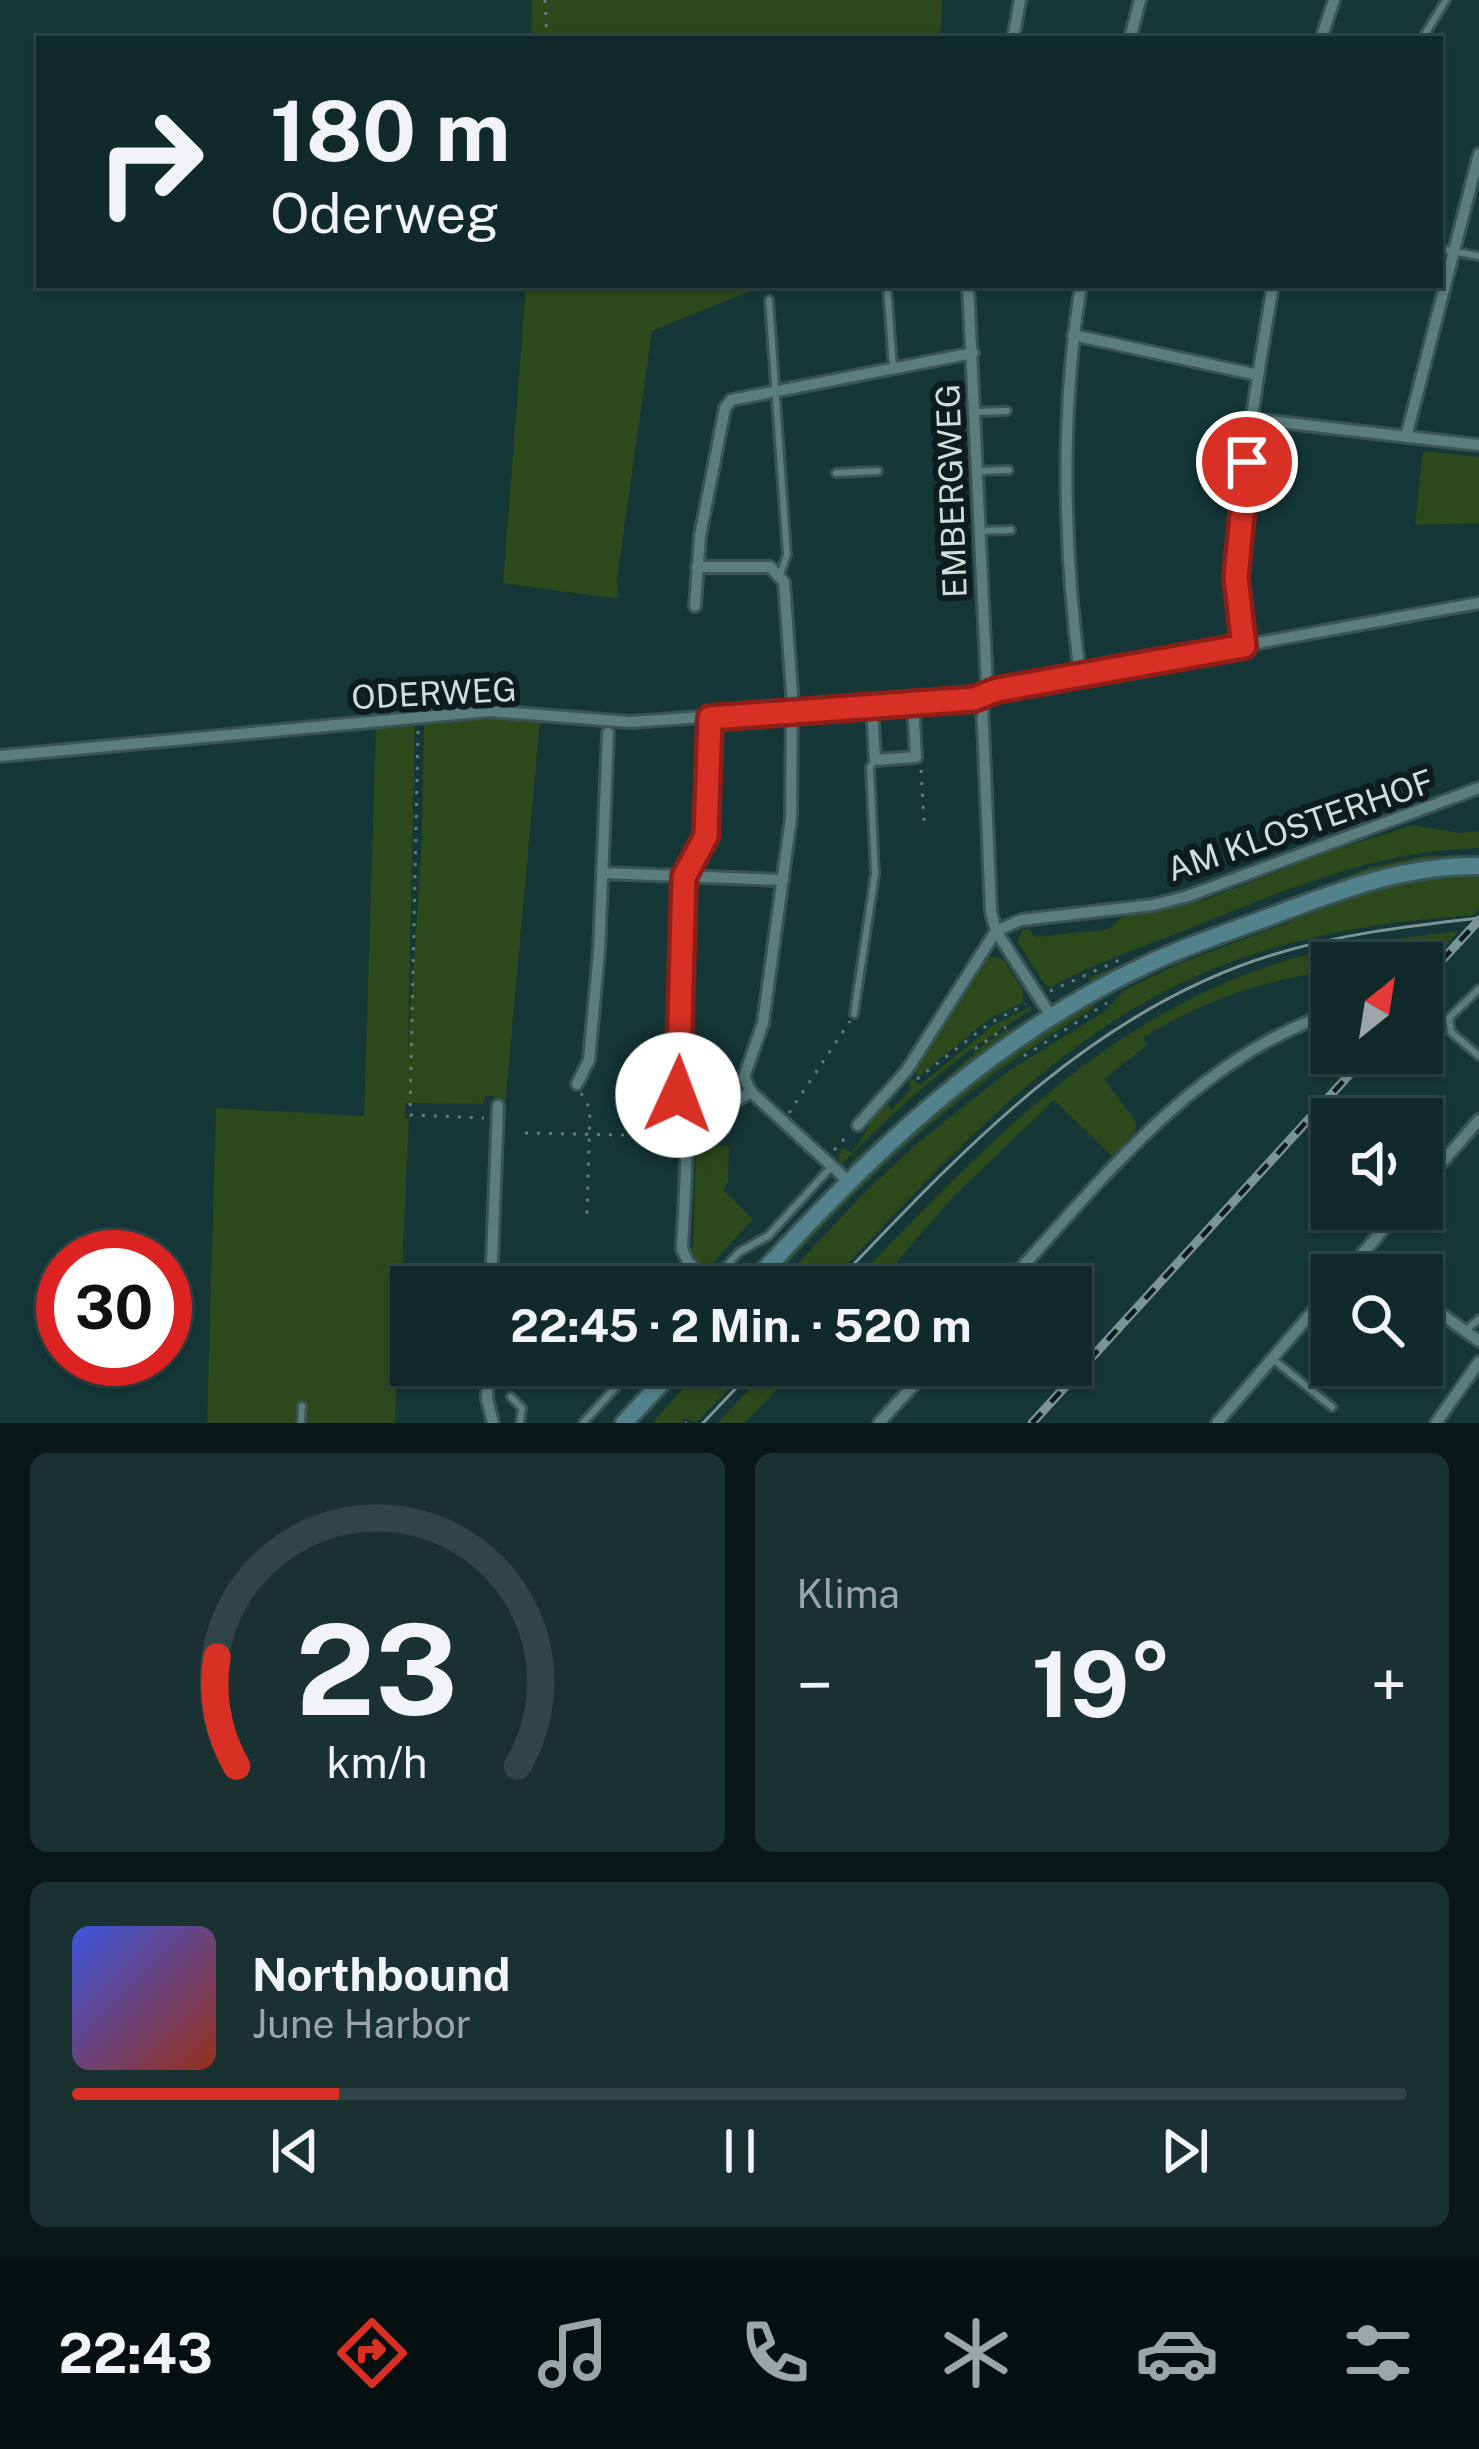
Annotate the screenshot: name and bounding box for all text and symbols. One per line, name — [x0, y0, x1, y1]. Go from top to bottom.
text: 180 m — [270, 81, 510, 180]
icon: right — [72, 84, 228, 240]
text: Oderweg — [270, 182, 500, 245]
street label: EMBERGWEG — [928, 383, 974, 599]
pin — [1196, 411, 1298, 513]
icon: arrive — [1214, 429, 1280, 495]
street label: ODERWEG — [350, 670, 518, 716]
street label: AM KLOSTERHOF — [1162, 762, 1438, 888]
north arrow — [1311, 942, 1443, 1074]
map controls — [1311, 942, 1443, 1386]
position arrow — [615, 1032, 741, 1158]
button: sound — [1311, 1098, 1443, 1230]
speed limit sign: 30 — [36, 1230, 192, 1386]
button: search — [1311, 1254, 1443, 1386]
text: 22:45 · 2 Min. · 520 m — [510, 1299, 972, 1352]
text: Klima — [797, 1571, 900, 1617]
text: 23 — [296, 1596, 458, 1743]
text: 19° — [1032, 1631, 1172, 1737]
text: − — [797, 1646, 833, 1724]
text: + — [1370, 1646, 1407, 1724]
text: km/h — [327, 1736, 428, 1787]
text: Northbound — [252, 1948, 510, 2001]
text: June Harbor — [252, 2001, 471, 2047]
icon: previous — [262, 2118, 328, 2184]
icon: pause — [707, 2118, 773, 2184]
icon: next — [1152, 2118, 1218, 2184]
icon: directions — [330, 2311, 414, 2395]
icon: music — [531, 2311, 615, 2395]
icon: phone — [733, 2311, 817, 2395]
icon: climate — [934, 2311, 1018, 2395]
icon: car — [1135, 2311, 1219, 2395]
icon: filters — [1336, 2311, 1420, 2395]
text: 22:43 — [59, 2322, 213, 2385]

